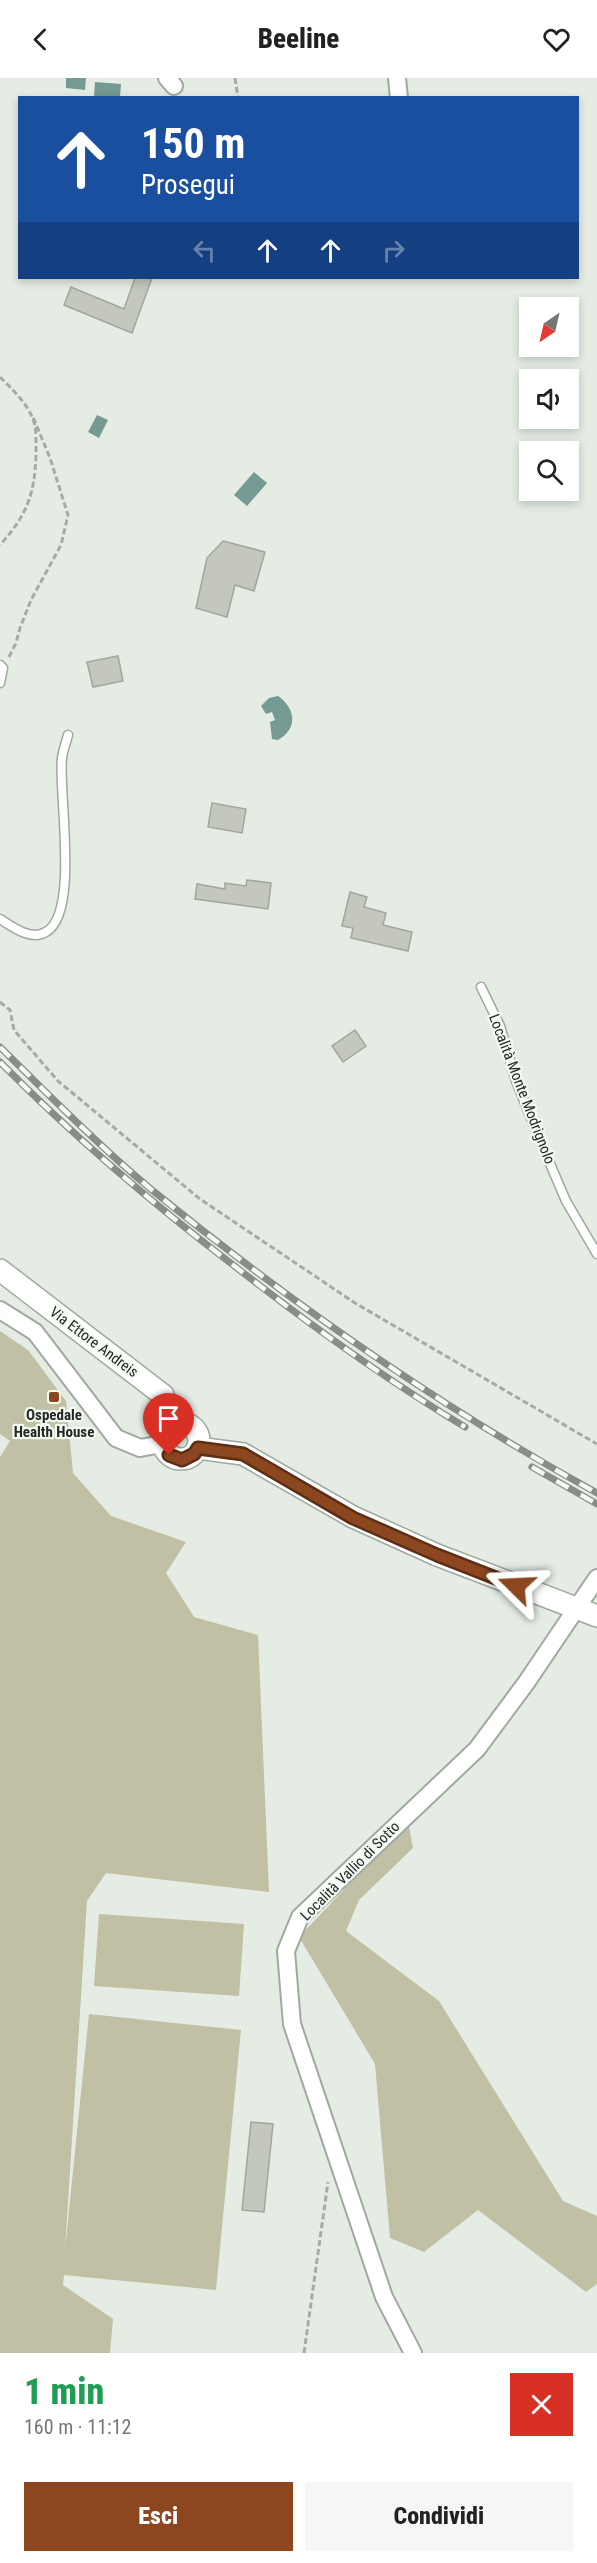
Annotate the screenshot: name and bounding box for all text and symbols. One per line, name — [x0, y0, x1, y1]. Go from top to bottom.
icon: back — [24, 23, 57, 56]
text: Beeline — [258, 23, 339, 55]
icon: heart — [540, 23, 573, 56]
text: 150 m — [141, 119, 246, 168]
icon: ahead — [42, 120, 120, 198]
text: Prosegui — [141, 169, 235, 201]
icon: left — [188, 234, 221, 267]
icon: ahead — [251, 234, 284, 267]
icon: ahead — [314, 234, 347, 267]
icon: right — [377, 234, 410, 267]
north arrow — [519, 297, 579, 357]
map controls — [519, 297, 579, 501]
button: sound — [519, 369, 579, 429]
button: search — [519, 441, 579, 501]
street label: Località Monte Modrignolo — [485, 1011, 559, 1167]
street label: Via Ettore Andreis — [46, 1303, 142, 1381]
marker: Ospedale Health House — [47, 1390, 61, 1404]
pin — [143, 1393, 194, 1455]
icon: arrive — [152, 1402, 185, 1435]
place label: Ospedale Health House — [14, 1406, 94, 1441]
position arrow — [484, 1554, 548, 1618]
street label: Località Vallio di Sotto — [297, 1818, 403, 1924]
text: 1 min — [24, 2371, 104, 2413]
button: close — [510, 2373, 573, 2436]
text: 160 m · 11:12 — [24, 2415, 131, 2439]
button: Esci — [24, 2482, 293, 2551]
button: Condividi — [305, 2482, 573, 2551]

